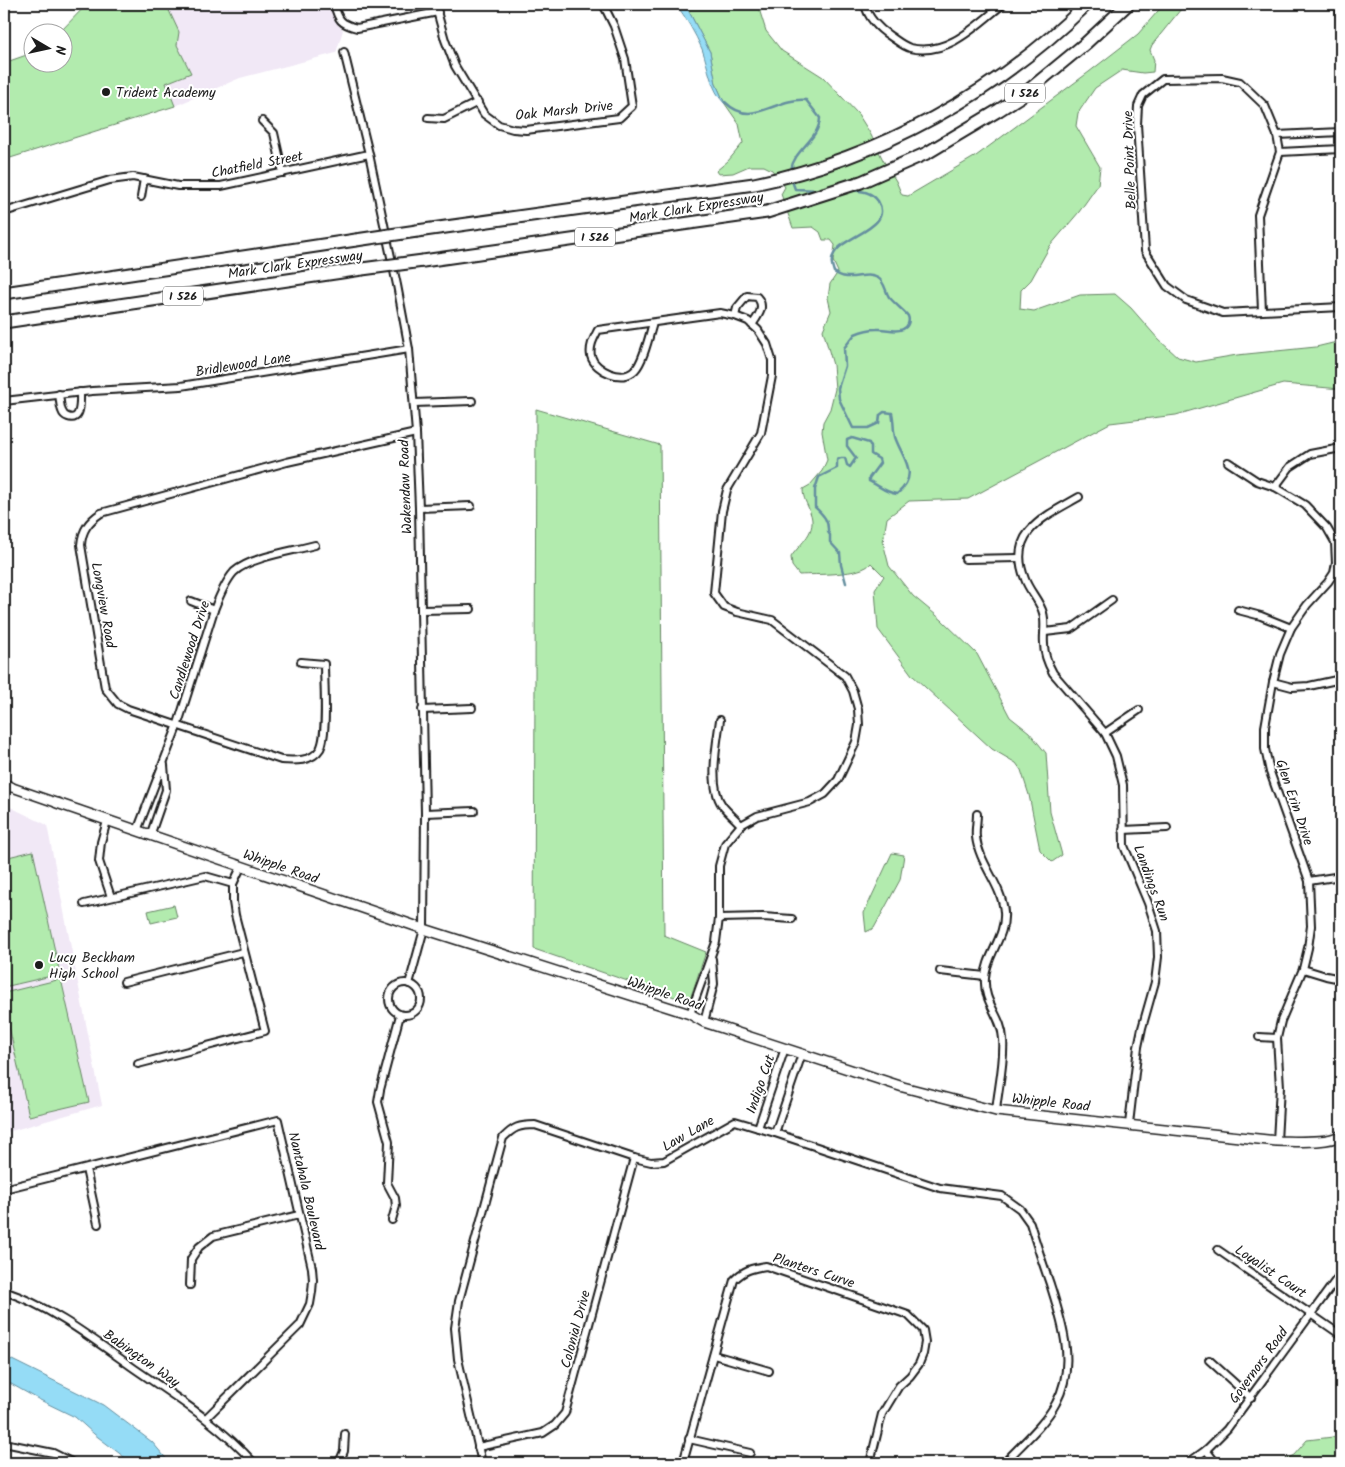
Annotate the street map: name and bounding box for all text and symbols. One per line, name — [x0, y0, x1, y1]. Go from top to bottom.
north arrow — [22, 22, 72, 72]
text: N — [48, 44, 71, 56]
place label: Trident Academy — [116, 82, 216, 104]
road number: I 526 — [1005, 84, 1045, 102]
marker: Trident Academy — [100, 86, 112, 98]
street label: Oak Marsh Drive — [514, 95, 615, 127]
street label: Belle Point Drive — [1117, 109, 1143, 210]
street label: Chatfield Street — [209, 145, 306, 185]
street label: Mark Clark Expressway — [627, 186, 765, 229]
road number: I 526 — [575, 228, 615, 246]
street label: Mark Clark Expressway — [226, 245, 364, 285]
road number: I 526 — [163, 286, 203, 306]
street label: Bridlewood Lane — [194, 346, 293, 383]
street label: Wakendaw Road — [393, 438, 419, 535]
street label: Longview Road — [85, 561, 122, 651]
street label: Candlewood Drive — [164, 597, 217, 703]
street label: Glen Erin Drive — [1269, 756, 1319, 849]
street label: Landings Run — [1127, 842, 1175, 925]
street label: Whipple Road — [240, 844, 322, 890]
place label: Lucy Beckham High School — [49, 947, 135, 985]
marker: Lucy Beckham High School — [33, 959, 45, 971]
street label: Whipple Road — [624, 971, 706, 1017]
street label: Indigo Cut — [741, 1051, 782, 1117]
street label: Whipple Road — [1011, 1088, 1092, 1118]
street label: Law Lane — [658, 1110, 719, 1158]
street label: Nantahala Boulevard — [282, 1130, 331, 1254]
street label: Loyalist Court — [1230, 1240, 1311, 1304]
street label: Planters Curve — [770, 1247, 858, 1295]
street label: Colonial Drive — [555, 1287, 597, 1371]
street label: Governors Road — [1224, 1322, 1295, 1408]
street label: Babington Way — [99, 1324, 185, 1394]

